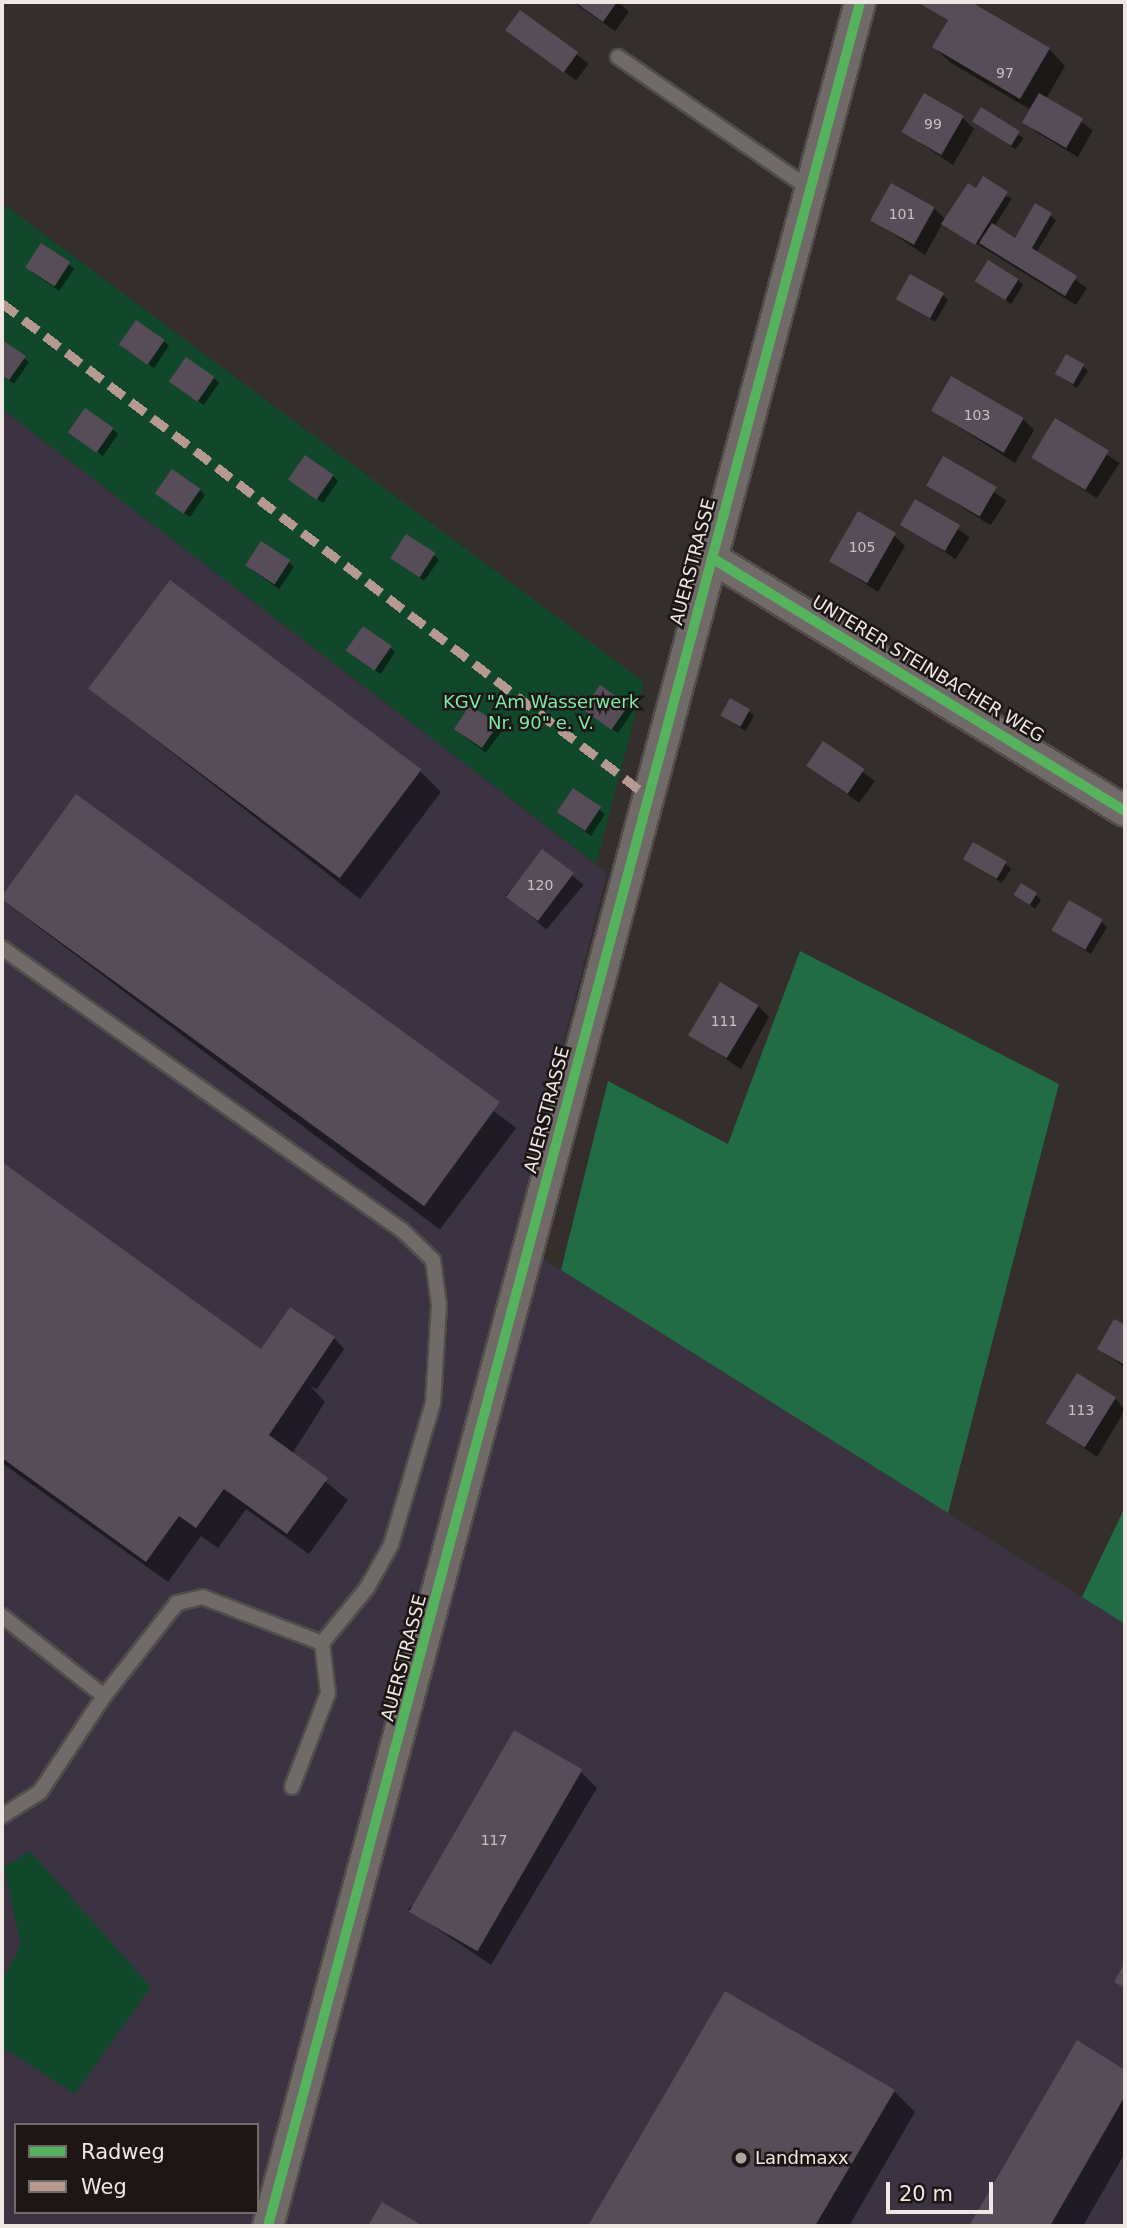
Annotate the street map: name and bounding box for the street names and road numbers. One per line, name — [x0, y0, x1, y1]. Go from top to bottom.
street label: AUERSTRASSE — [666, 496, 720, 628]
street label: UNTERER STEINBACHER WEG — [808, 591, 1048, 747]
street label: AUERSTRASSE — [520, 1044, 574, 1176]
street label: AUERSTRASSE — [377, 1592, 431, 1724]

